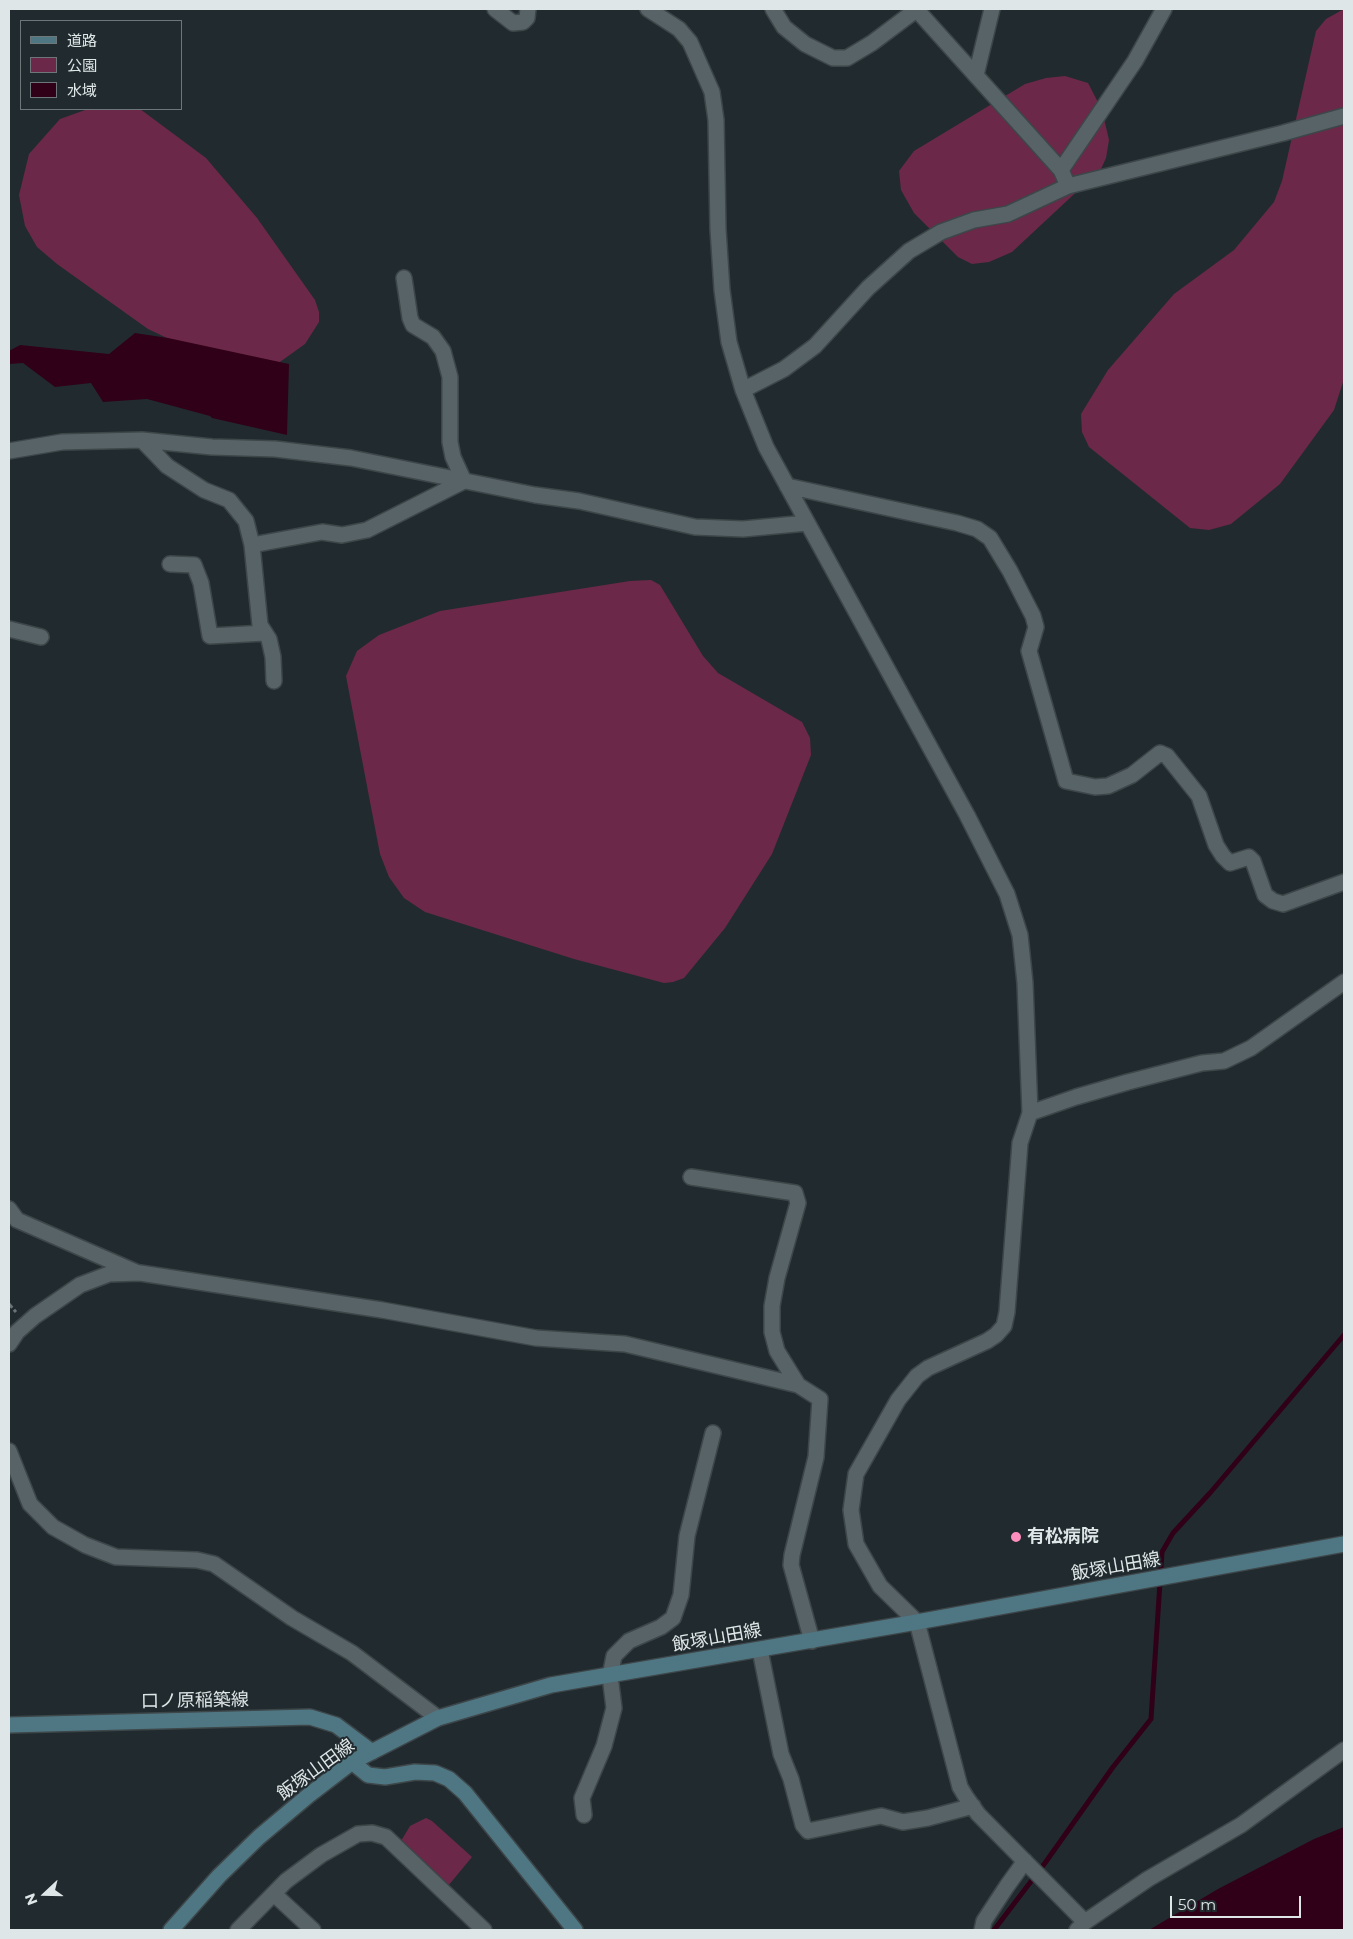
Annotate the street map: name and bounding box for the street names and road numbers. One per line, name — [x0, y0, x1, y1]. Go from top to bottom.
street label: 飯塚山田線 — [1070, 1549, 1162, 1585]
street label: 飯塚山田線 — [671, 1620, 763, 1656]
street label: 口ノ原稲築線 — [141, 1689, 249, 1713]
street label: 飯塚山田線 — [273, 1735, 359, 1805]

